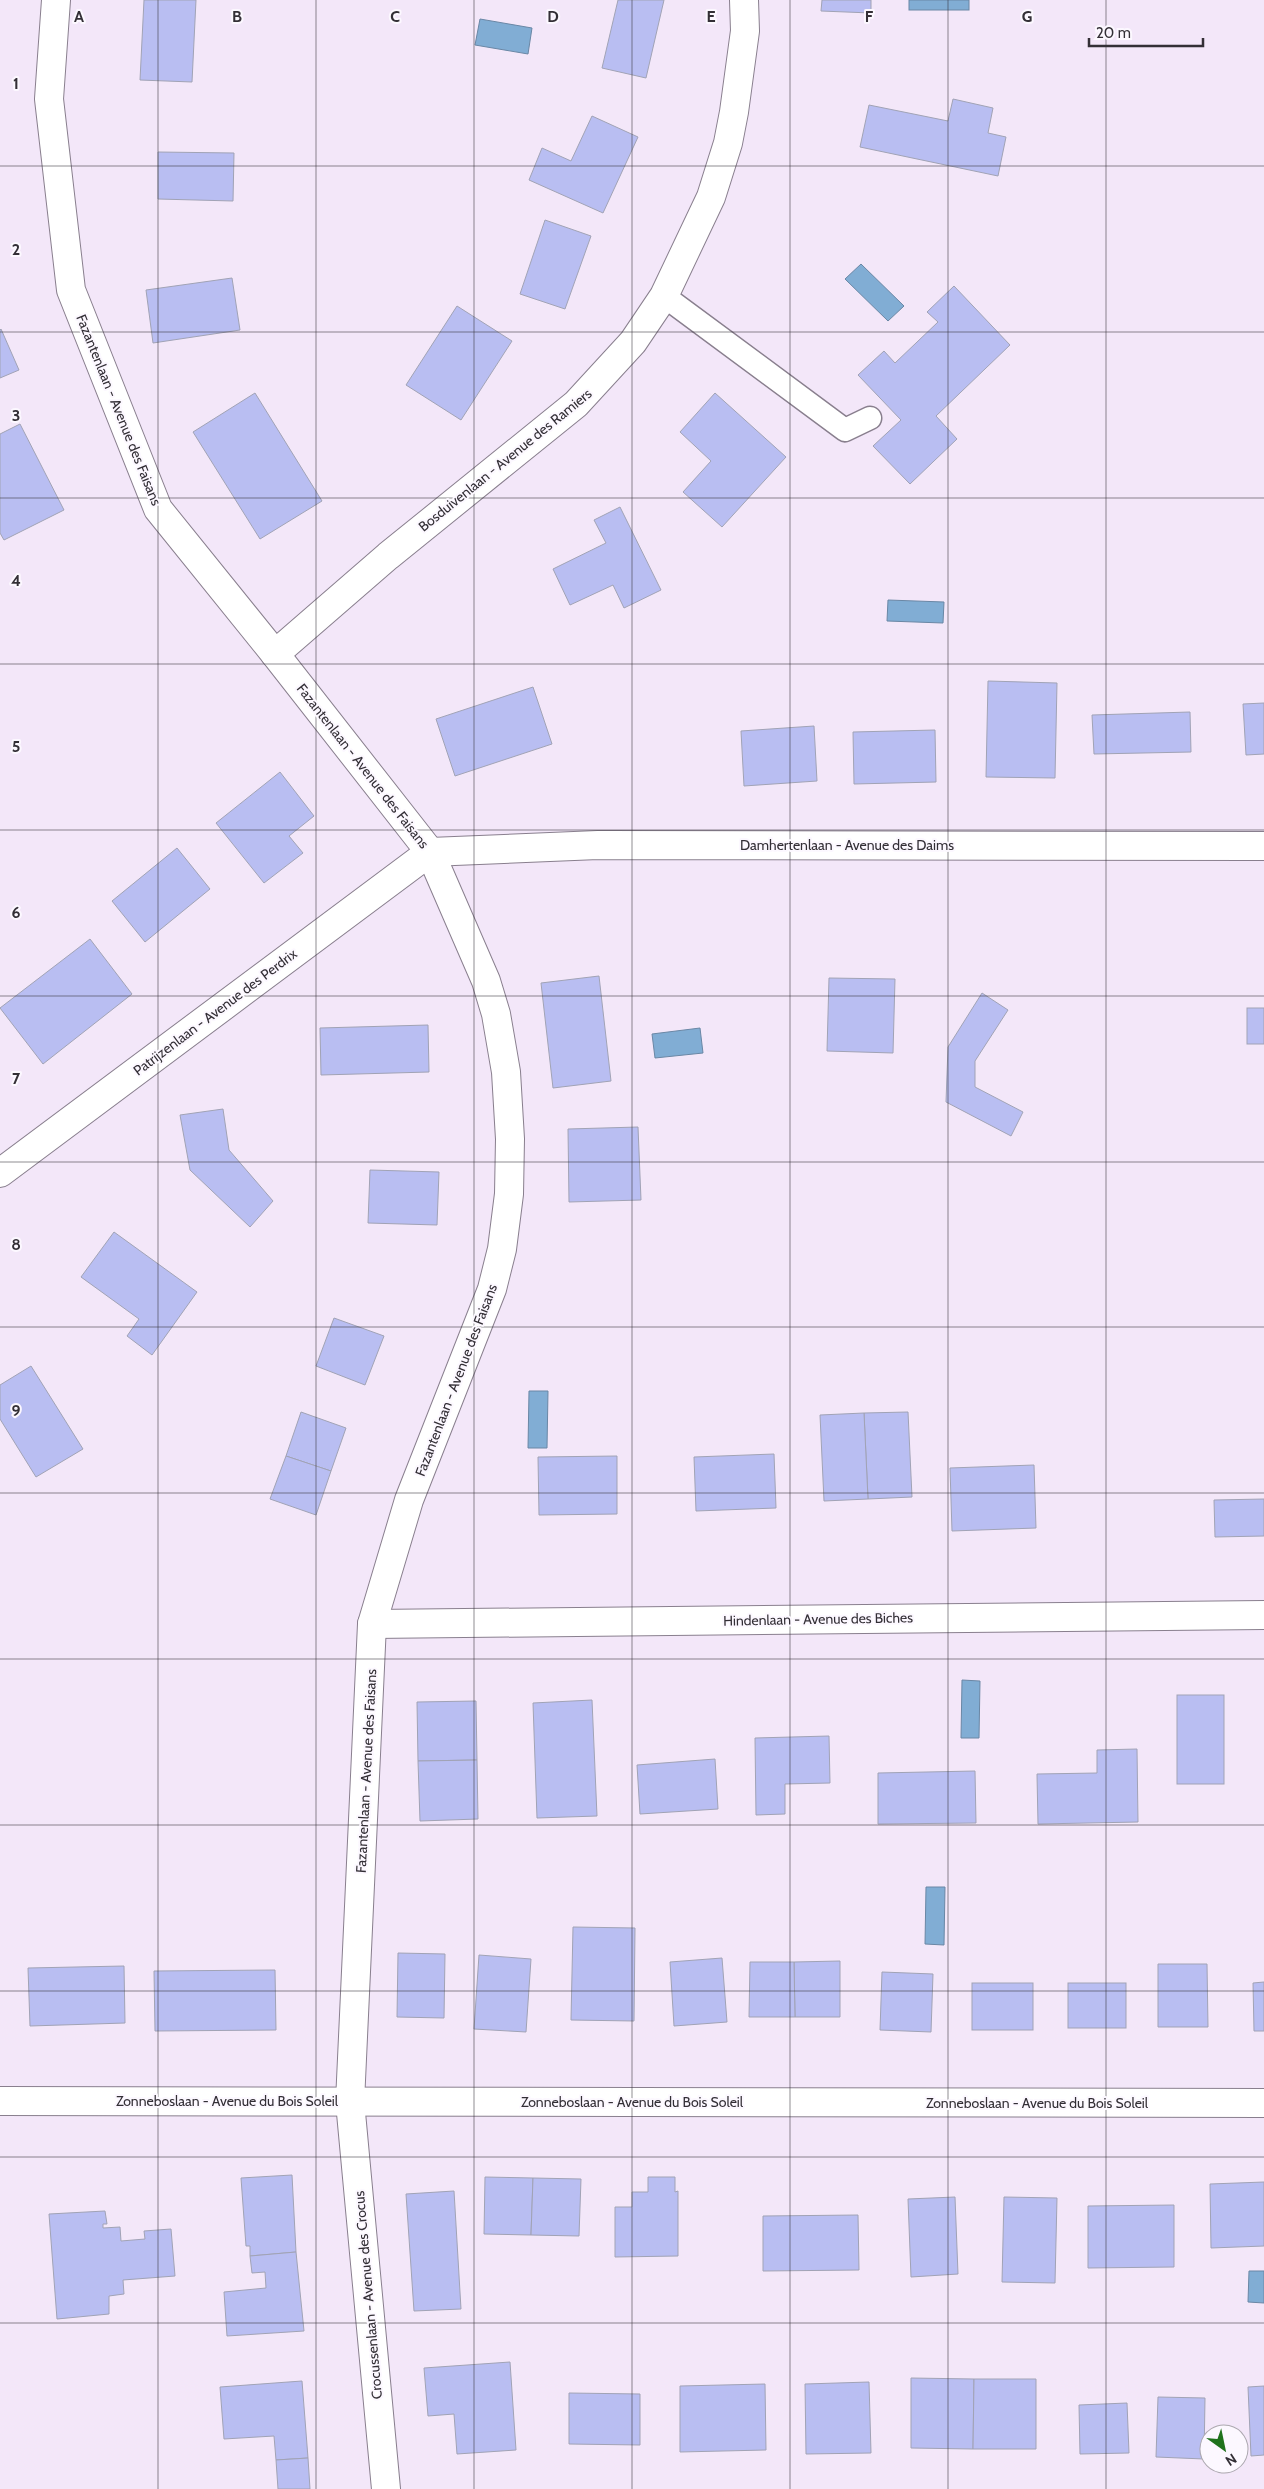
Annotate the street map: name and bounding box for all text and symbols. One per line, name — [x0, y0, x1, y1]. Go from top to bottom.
text: A — [74, 7, 84, 26]
text: B — [232, 7, 242, 26]
text: C — [390, 7, 400, 26]
text: D — [547, 7, 559, 26]
text: E — [706, 7, 716, 26]
text: F — [865, 7, 874, 26]
text: G — [1022, 7, 1032, 26]
scale bar — [1089, 15, 1203, 47]
text: 20 m — [1096, 24, 1131, 42]
text: 1 — [13, 74, 19, 93]
text: 2 — [12, 240, 20, 259]
street label: Fazantenlaan - Avenue des Faisans — [72, 312, 166, 508]
street label: Bosduivenlaan - Avenue des Ramiers — [415, 384, 595, 535]
text: 3 — [12, 406, 20, 425]
text: 4 — [11, 571, 21, 590]
street label: Fazantenlaan - Avenue des Faisans — [293, 680, 433, 852]
text: 5 — [12, 737, 20, 756]
street label: Damhertenlaan - Avenue des Daims — [740, 836, 954, 854]
text: 6 — [12, 903, 21, 922]
street label: Patrijzenlaan - Avenue des Perdrix — [130, 944, 301, 1079]
text: 7 — [12, 1069, 21, 1088]
text: 8 — [11, 1235, 21, 1254]
street label: Fazantenlaan - Avenue des Faisans — [411, 1281, 501, 1479]
text: 9 — [12, 1401, 21, 1420]
street label: Hindenlaan - Avenue des Biches — [723, 1608, 913, 1630]
street label: Fazantenlaan - Avenue des Faisans — [352, 1668, 380, 1874]
street label: Zonneboslaan - Avenue du Bois Soleil — [116, 2092, 339, 2110]
street label: Zonneboslaan - Avenue du Bois Soleil — [521, 2093, 744, 2111]
street label: Zonneboslaan - Avenue du Bois Soleil — [926, 2094, 1149, 2112]
street label: Crocussenlaan - Avenue des Crocus — [350, 2190, 386, 2400]
north arrow — [1199, 2424, 1249, 2474]
text: N — [1222, 2450, 1240, 2470]

